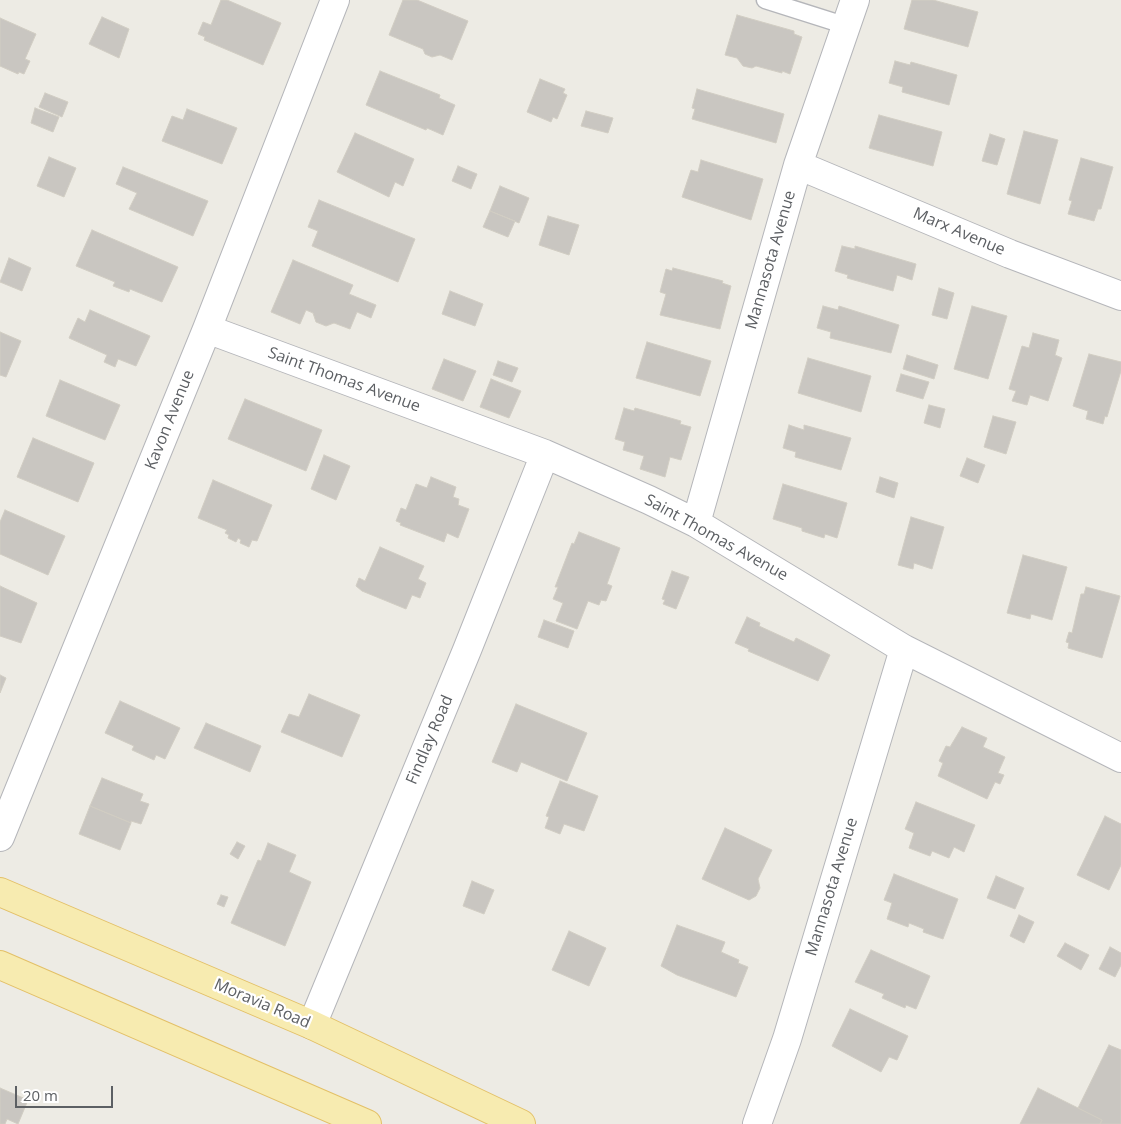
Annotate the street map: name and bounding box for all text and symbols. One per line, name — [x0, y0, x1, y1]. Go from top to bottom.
street label: Mannasota Avenue — [742, 188, 800, 332]
street label: Marx Avenue — [910, 204, 1008, 260]
street label: Saint Thomas Avenue — [265, 343, 423, 417]
street label: Kavon Avenue — [141, 367, 199, 473]
street label: Saint Thomas Avenue — [641, 491, 791, 585]
street label: Findlay Road — [403, 692, 457, 788]
street label: Mannasota Avenue — [802, 816, 862, 958]
street label: Moravia Road — [211, 975, 313, 1033]
scale bar — [18, 1076, 115, 1108]
text: 20 m — [23, 1085, 58, 1105]

